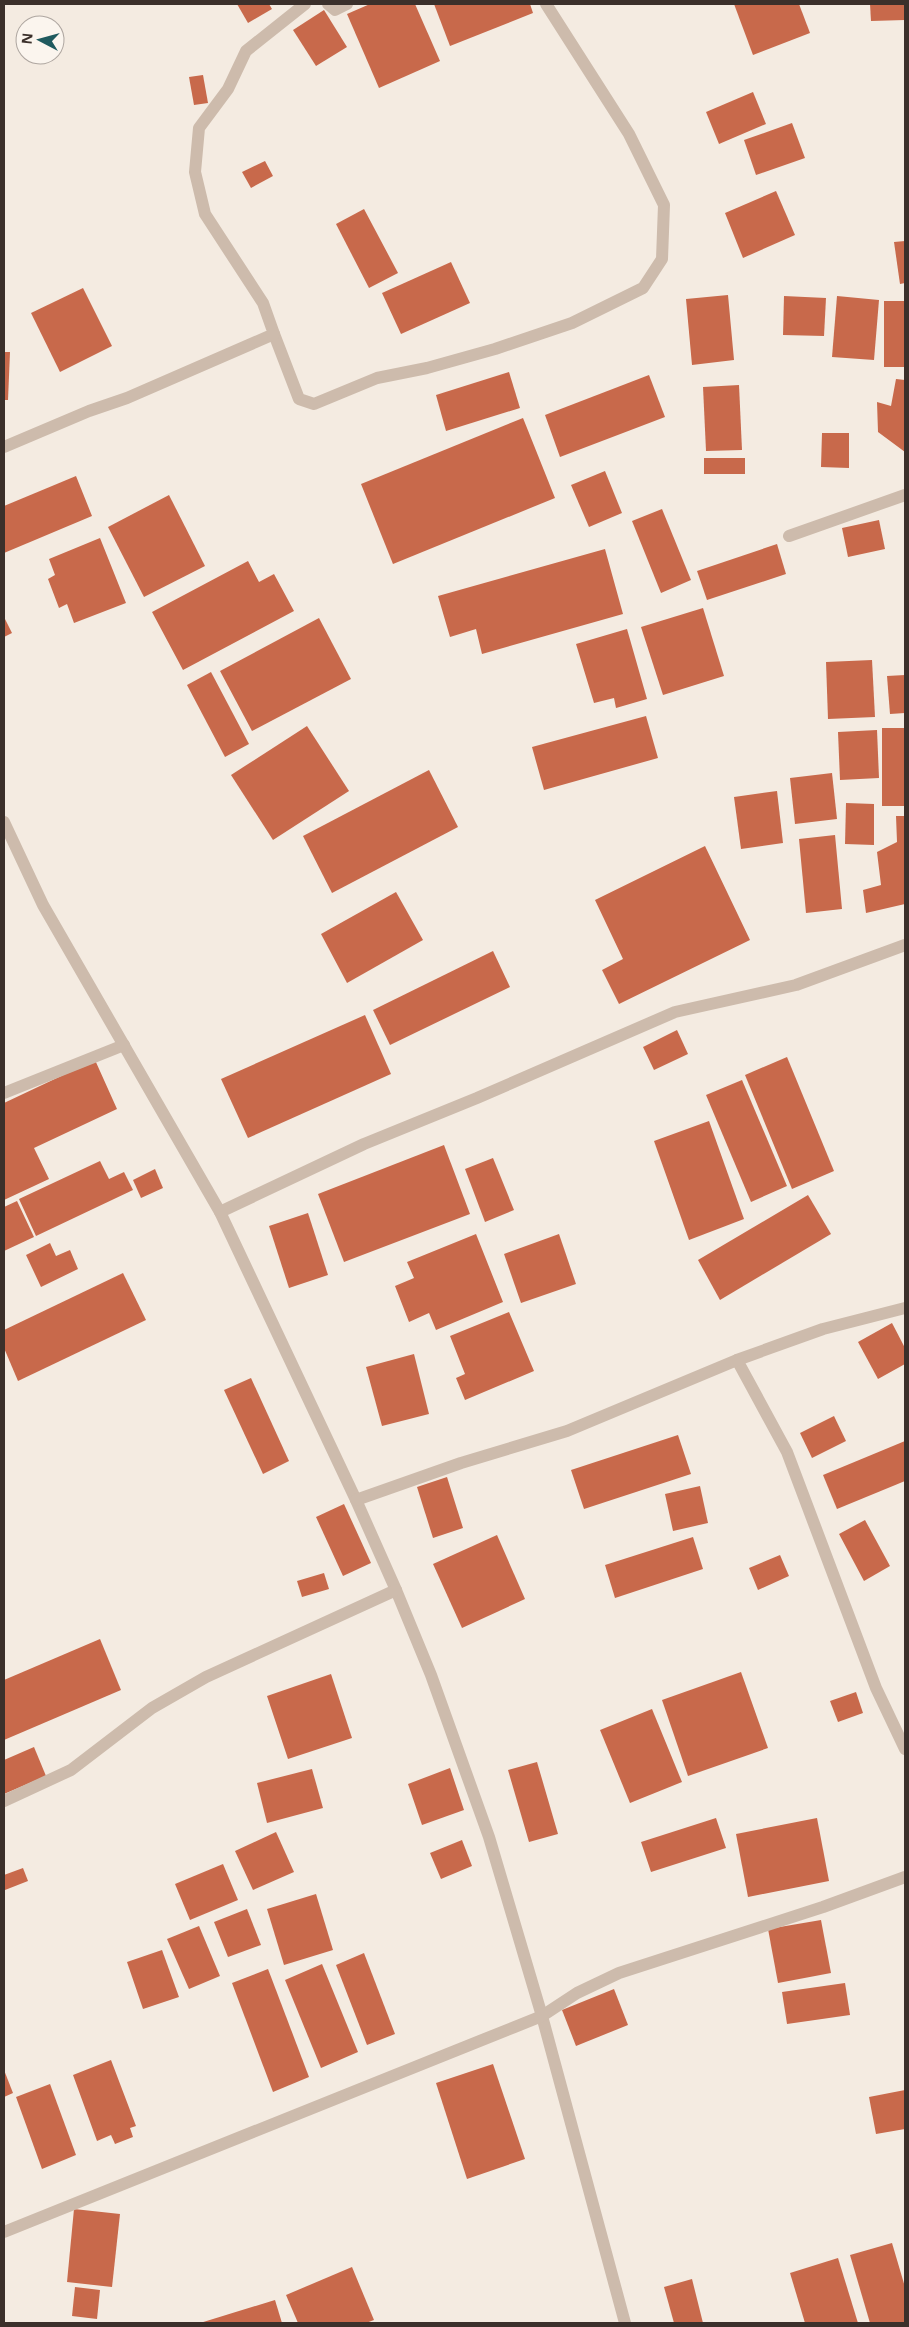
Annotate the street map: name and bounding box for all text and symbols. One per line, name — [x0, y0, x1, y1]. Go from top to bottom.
north arrow — [15, 15, 65, 65]
text: N — [17, 32, 37, 45]

